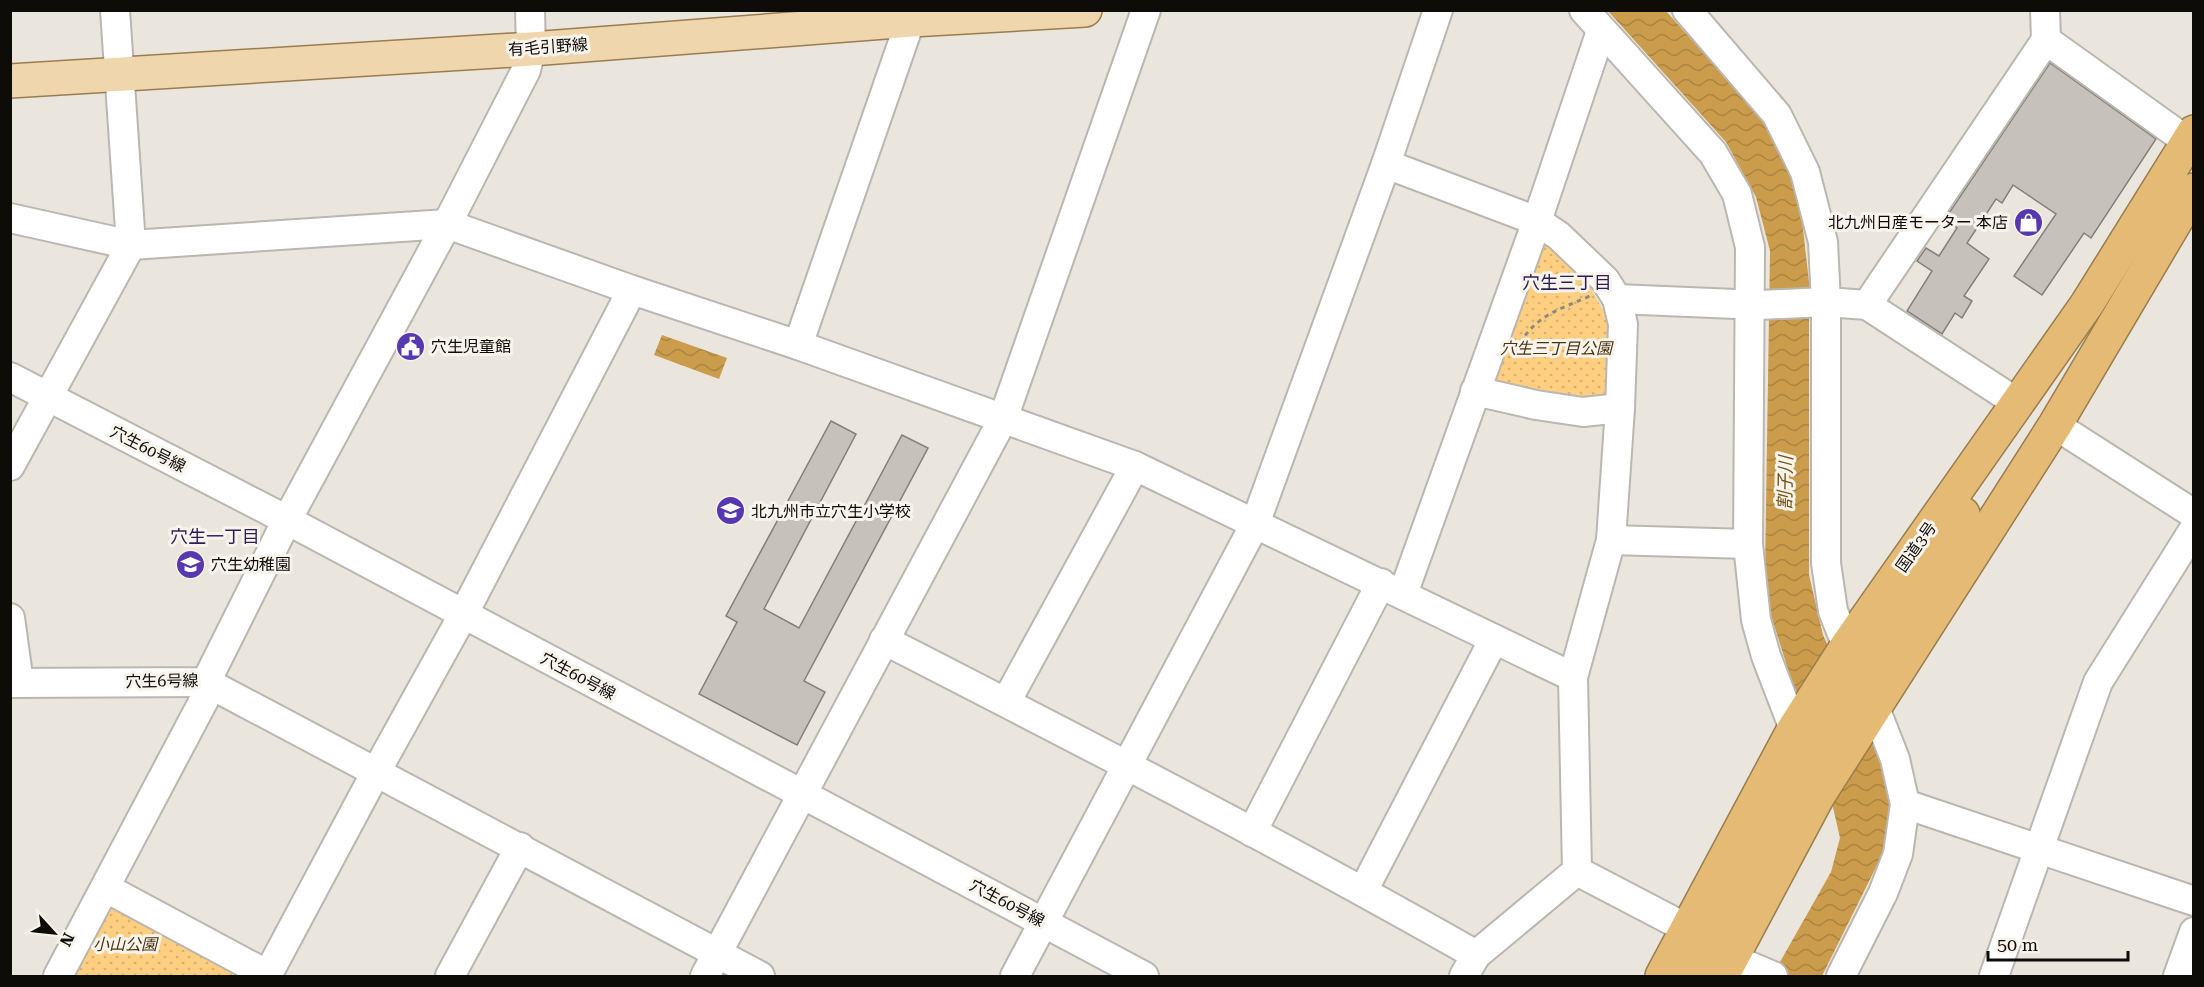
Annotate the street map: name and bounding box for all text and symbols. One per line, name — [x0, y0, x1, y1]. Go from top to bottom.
street label: 有毛引野線 — [507, 35, 589, 59]
shop icon: 北九州日産モーター 本店 — [2013, 206, 2045, 238]
place label: 北九州日産モーター 本店 — [1828, 213, 2008, 232]
district label: 穴生三丁目 — [1522, 272, 1612, 293]
public building icon: 穴生児童館 — [394, 330, 426, 362]
place label: 穴生児童館 — [431, 337, 511, 356]
park label: 穴生三丁目公園 — [1500, 339, 1614, 358]
street label: 穴生60号線 — [107, 422, 189, 476]
water label: 割子川 — [1774, 454, 1796, 510]
school or university icon: 北九州市立穴生小学校 — [714, 495, 746, 527]
place label: 北九州市立穴生小学校 — [751, 502, 911, 521]
street label: 国道3号 — [1892, 518, 1940, 576]
district label: 穴生一丁目 — [170, 526, 260, 547]
school or university icon: 穴生幼稚園 — [174, 548, 206, 580]
place label: 穴生幼稚園 — [211, 555, 291, 574]
street label: 穴生60号線 — [537, 648, 619, 704]
street label: 穴生6号線 — [125, 671, 199, 691]
street label: 穴生60号線 — [966, 875, 1048, 931]
north arrow — [24, 903, 84, 963]
scale bar — [1988, 924, 2128, 962]
text: N — [56, 930, 78, 949]
text: 50 m — [1997, 934, 2038, 955]
park label: 小山公園 — [93, 935, 159, 954]

